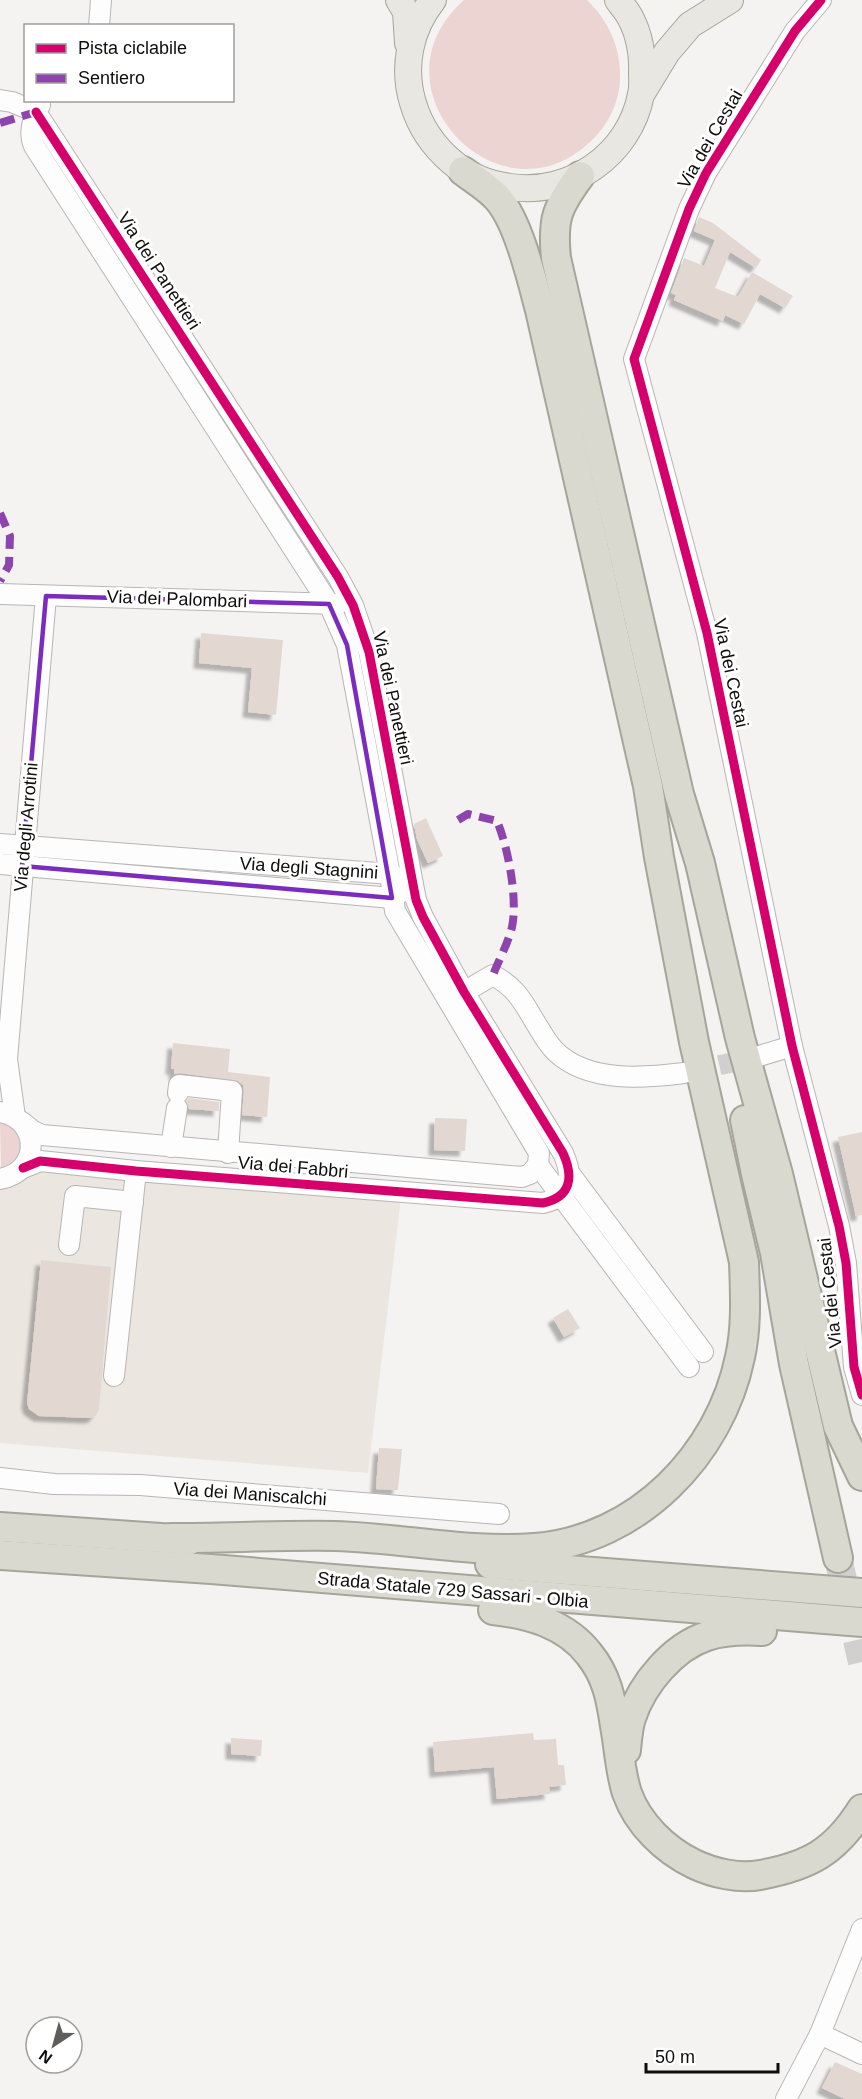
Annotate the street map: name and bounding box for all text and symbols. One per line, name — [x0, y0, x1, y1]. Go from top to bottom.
legend — [24, 24, 234, 102]
text: Pista ciclabile — [78, 38, 187, 58]
text: Sentiero — [78, 68, 145, 88]
street label: Via dei Cestai — [674, 86, 746, 192]
street label: Via dei Panettieri — [114, 209, 204, 333]
street label: Via dei Palombari — [106, 587, 248, 611]
street label: Via dei Cestai — [710, 617, 752, 729]
street label: Via dei Panettieri — [369, 630, 417, 766]
street label: Via degli Arrotini — [10, 762, 42, 892]
street label: Via degli Stagnini — [239, 853, 379, 883]
street label: Via dei Fabbri — [237, 1152, 349, 1182]
street label: Via dei Cestai — [814, 1237, 846, 1349]
street label: Via dei Maniscalchi — [173, 1479, 327, 1509]
street label: Strada Statale 729 Sassari - Olbia — [317, 1568, 590, 1612]
north arrow — [24, 2015, 84, 2075]
scale bar — [646, 2036, 778, 2074]
text: N — [36, 2046, 55, 2067]
text: 50 m — [655, 2047, 695, 2067]

